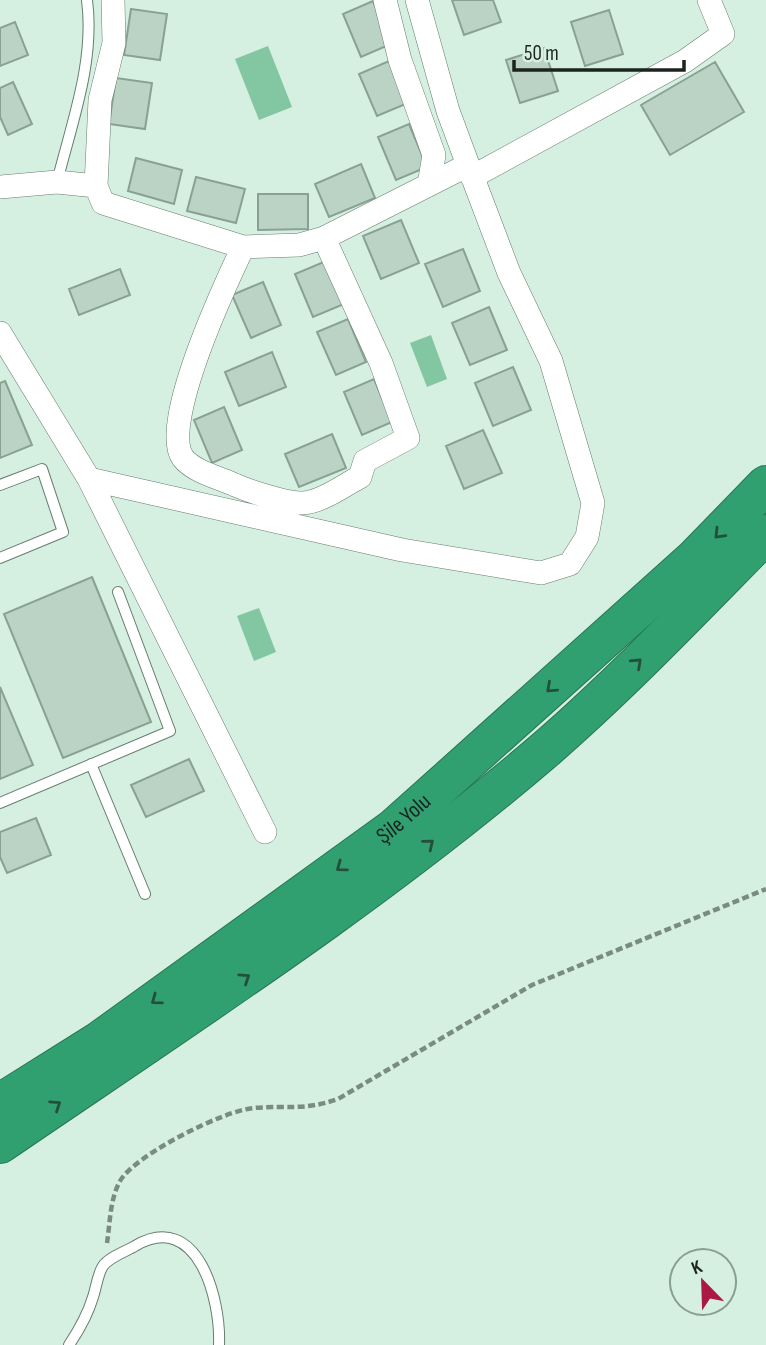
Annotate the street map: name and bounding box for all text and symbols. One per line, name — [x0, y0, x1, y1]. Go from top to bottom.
scale bar — [514, 28, 684, 72]
text: 50 m — [524, 41, 559, 66]
one-way arrow — [714, 526, 727, 539]
one-way arrow — [629, 658, 642, 671]
one-way arrow — [546, 680, 559, 692]
street label: Şile Yolu — [371, 788, 437, 850]
one-way arrow — [420, 840, 433, 852]
one-way arrow — [336, 859, 348, 871]
one-way arrow — [237, 974, 250, 986]
one-way arrow — [151, 992, 164, 1004]
one-way arrow — [49, 1101, 62, 1114]
north arrow — [668, 1247, 738, 1317]
text: K — [688, 1255, 706, 1280]

